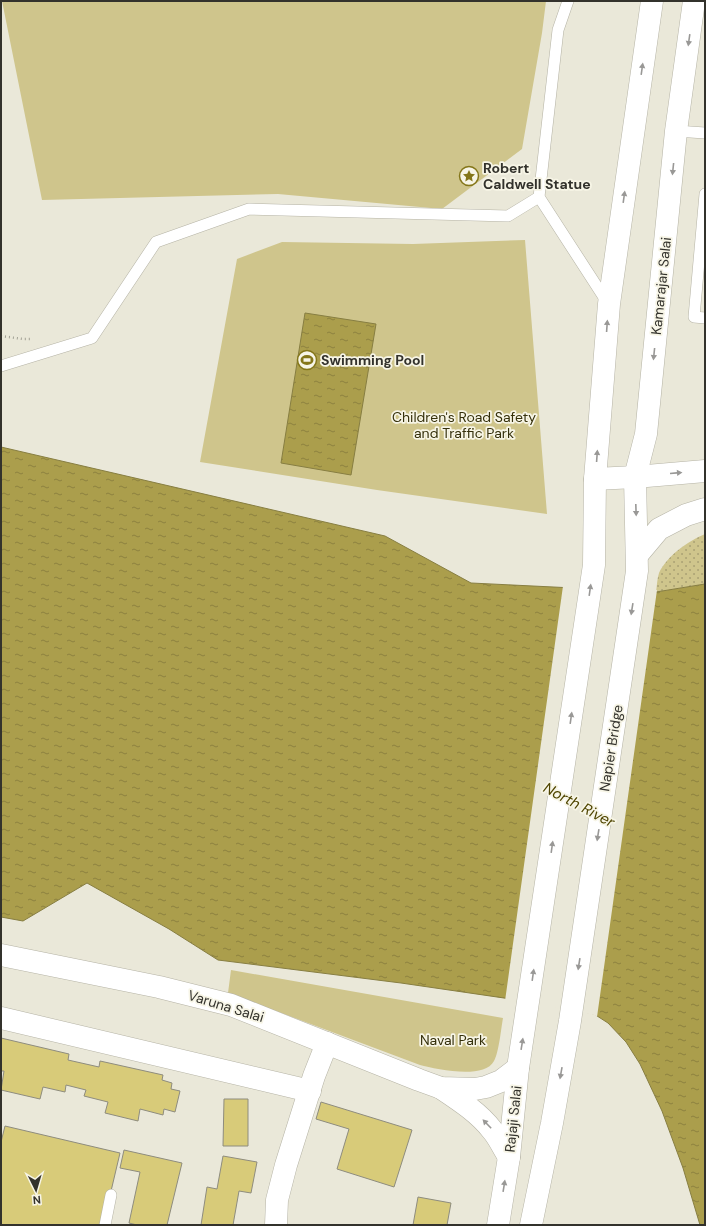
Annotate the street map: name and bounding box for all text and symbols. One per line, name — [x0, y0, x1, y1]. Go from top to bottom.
one-way arrow — [685, 34, 692, 46]
one-way arrow — [639, 62, 645, 75]
place label: Robert Caldwell Statue — [483, 159, 591, 193]
one-way arrow — [669, 163, 676, 175]
place icon: Robert Caldwell Statue — [458, 165, 480, 187]
one-way arrow — [621, 191, 627, 203]
street label: Kamarajar Salai — [647, 236, 675, 336]
one-way arrow — [603, 320, 610, 332]
one-way arrow — [650, 348, 657, 360]
sports icon: Swimming Pool — [296, 349, 318, 371]
place label: Swimming Pool — [321, 351, 424, 369]
park label: Children's Road Safety and Traffic Park — [392, 408, 536, 442]
one-way arrow — [593, 450, 600, 462]
one-way arrow — [670, 470, 682, 477]
one-way arrow — [633, 504, 640, 516]
one-way arrow — [587, 583, 593, 596]
one-way arrow — [629, 603, 635, 616]
street label: Napier Bridge — [595, 703, 627, 793]
one-way arrow — [568, 712, 574, 724]
water label: North River — [540, 778, 619, 832]
one-way arrow — [595, 829, 601, 841]
one-way arrow — [549, 841, 555, 853]
one-way arrow — [576, 957, 582, 970]
one-way arrow — [530, 969, 536, 981]
street label: Varuna Salai — [186, 986, 266, 1026]
park label: Naval Park — [420, 1031, 486, 1049]
one-way arrow — [519, 1038, 525, 1050]
one-way arrow — [558, 1067, 564, 1079]
street label: Rajaji Salai — [501, 1085, 525, 1153]
one-way arrow — [482, 1119, 492, 1129]
north arrow — [16, 1170, 56, 1210]
one-way arrow — [501, 1180, 507, 1193]
text: N — [32, 1193, 41, 1207]

